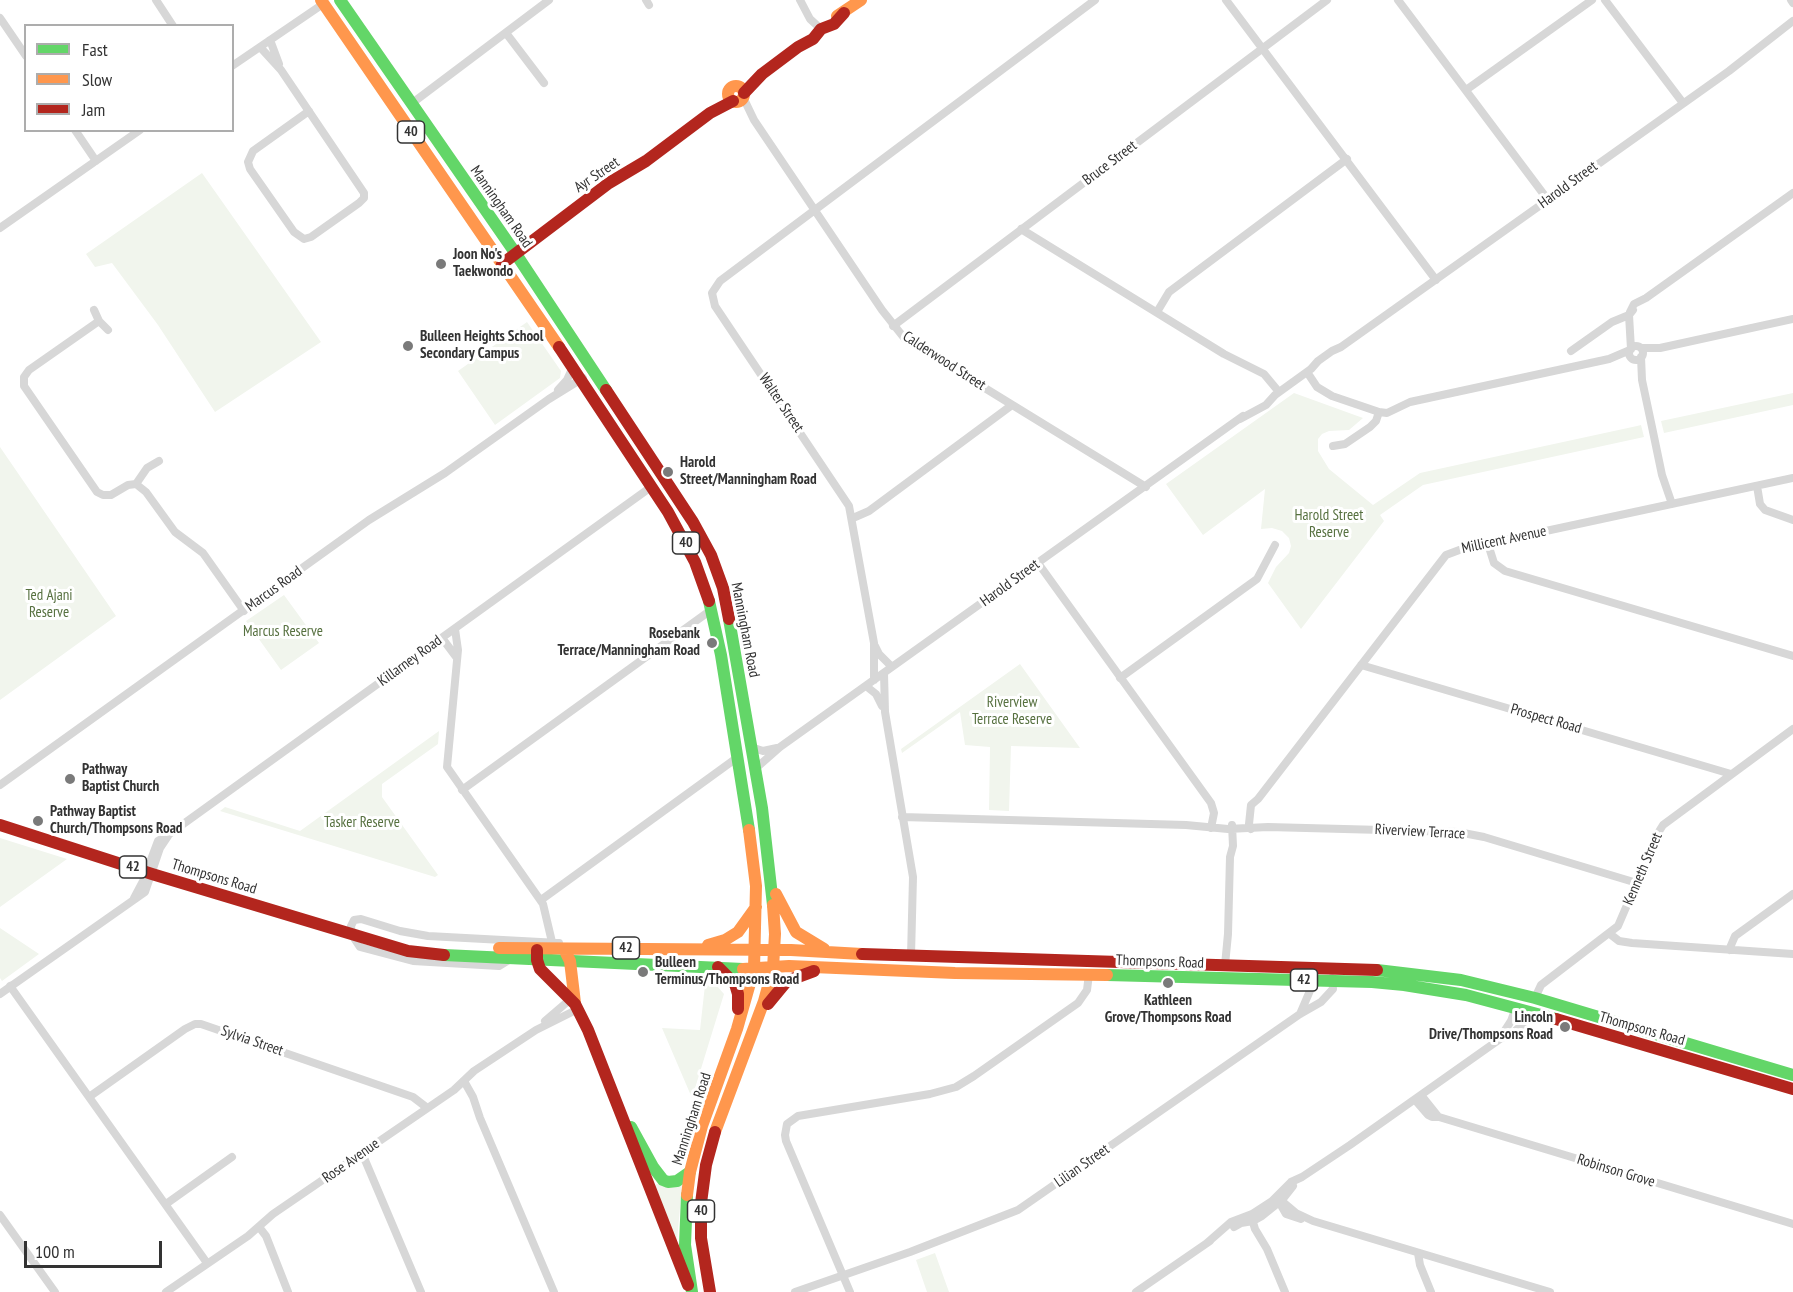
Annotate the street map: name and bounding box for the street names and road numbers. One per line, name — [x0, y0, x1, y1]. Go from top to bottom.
road number: 40 — [398, 121, 424, 143]
street label: Bruce Street — [1079, 137, 1141, 189]
street label: Ayr Street — [571, 153, 623, 197]
street label: Harold Street — [1535, 157, 1601, 213]
street label: Manningham Road — [466, 162, 536, 252]
street label: Calderwood Street — [899, 327, 989, 395]
street label: Walter Street — [755, 370, 807, 436]
street label: Millicent Avenue — [1460, 522, 1548, 558]
road number: 40 — [672, 532, 700, 554]
street label: Harold Street — [977, 555, 1043, 611]
street label: Marcus Road — [242, 563, 306, 615]
street label: Manningham Road — [727, 581, 763, 679]
street label: Killarney Road — [374, 632, 446, 690]
street label: Prospect Road — [1509, 700, 1583, 738]
street label: Riverview Terrace — [1374, 821, 1466, 843]
street label: Kenneth Street — [1620, 830, 1666, 908]
road number: 42 — [120, 856, 146, 878]
street label: Thompsons Road — [169, 856, 259, 898]
road number: 42 — [612, 937, 640, 959]
street label: Thompsons Road — [1116, 951, 1204, 973]
road number: 42 — [1290, 969, 1318, 991]
street label: Thompsons Road — [1597, 1008, 1687, 1050]
street label: Sylvia Street — [218, 1022, 286, 1060]
street label: Manningham Road — [669, 1070, 715, 1168]
street label: Rose Avenue — [319, 1135, 383, 1187]
street label: Lilian Street — [1051, 1141, 1113, 1191]
street label: Robinson Grove — [1575, 1151, 1657, 1191]
road number: 40 — [688, 1200, 714, 1222]

